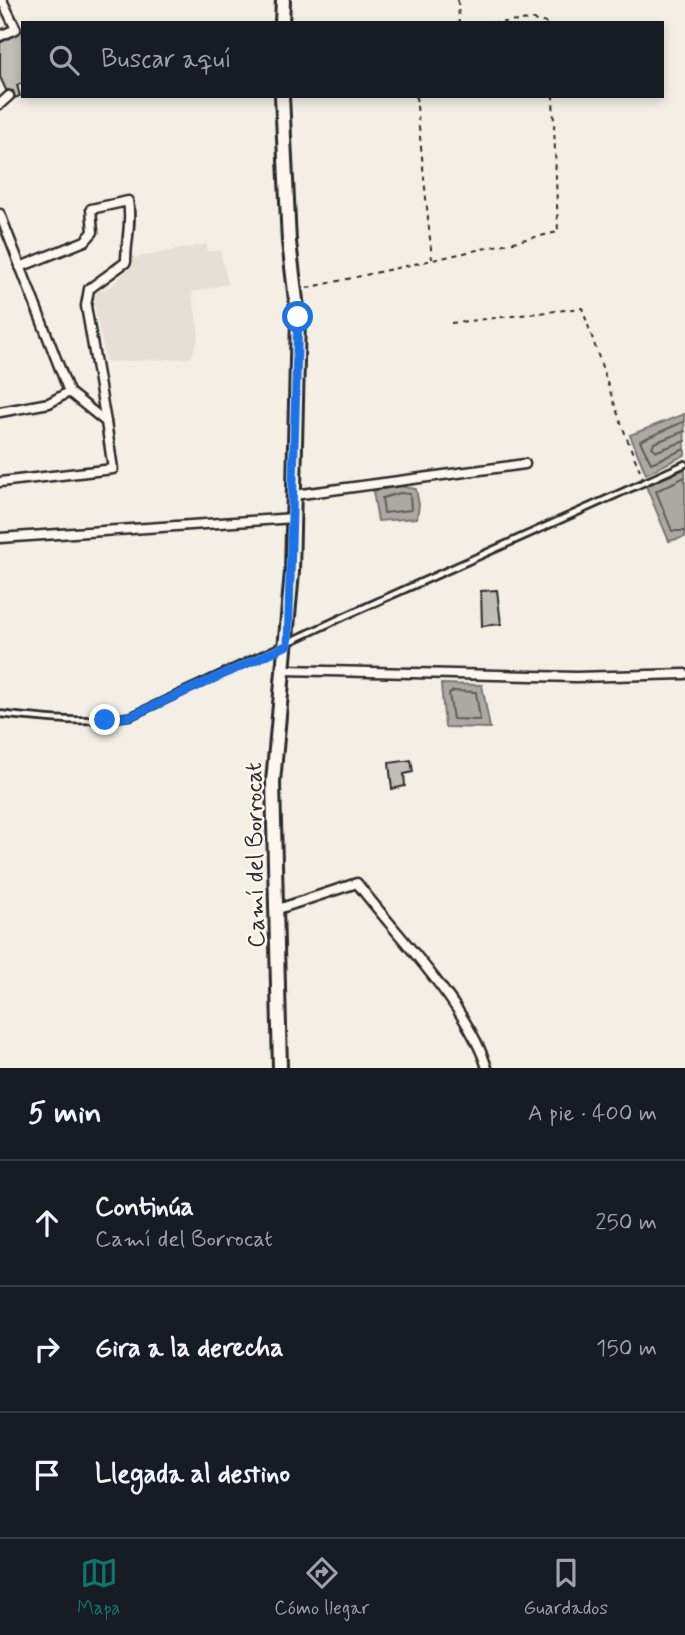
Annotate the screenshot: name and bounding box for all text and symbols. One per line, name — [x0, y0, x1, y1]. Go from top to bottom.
search box — [21, 21, 664, 98]
icon: search — [45, 41, 83, 79]
text: Buscar aquí — [101, 43, 232, 77]
route start — [282, 301, 313, 332]
route end — [89, 704, 120, 735]
street label: Camí del Borrocat — [239, 762, 273, 948]
text: 5 min — [28, 1094, 102, 1133]
text: A pie · 400 m — [528, 1099, 657, 1129]
text: Continúa — [95, 1191, 194, 1225]
icon: ahead — [28, 1204, 66, 1242]
text: 250 m — [595, 1208, 657, 1238]
text: Camí del Borrocat — [95, 1225, 273, 1255]
icon: right — [28, 1330, 66, 1368]
text: Gira a la derecha — [95, 1332, 284, 1366]
text: 150 m — [596, 1334, 657, 1364]
icon: arrive — [28, 1456, 66, 1494]
text: Llegada al destino — [95, 1458, 290, 1492]
tab: Mapa — [77, 1554, 120, 1621]
tab: Cómo llegar — [274, 1554, 369, 1621]
tab: Guardados — [523, 1554, 608, 1621]

